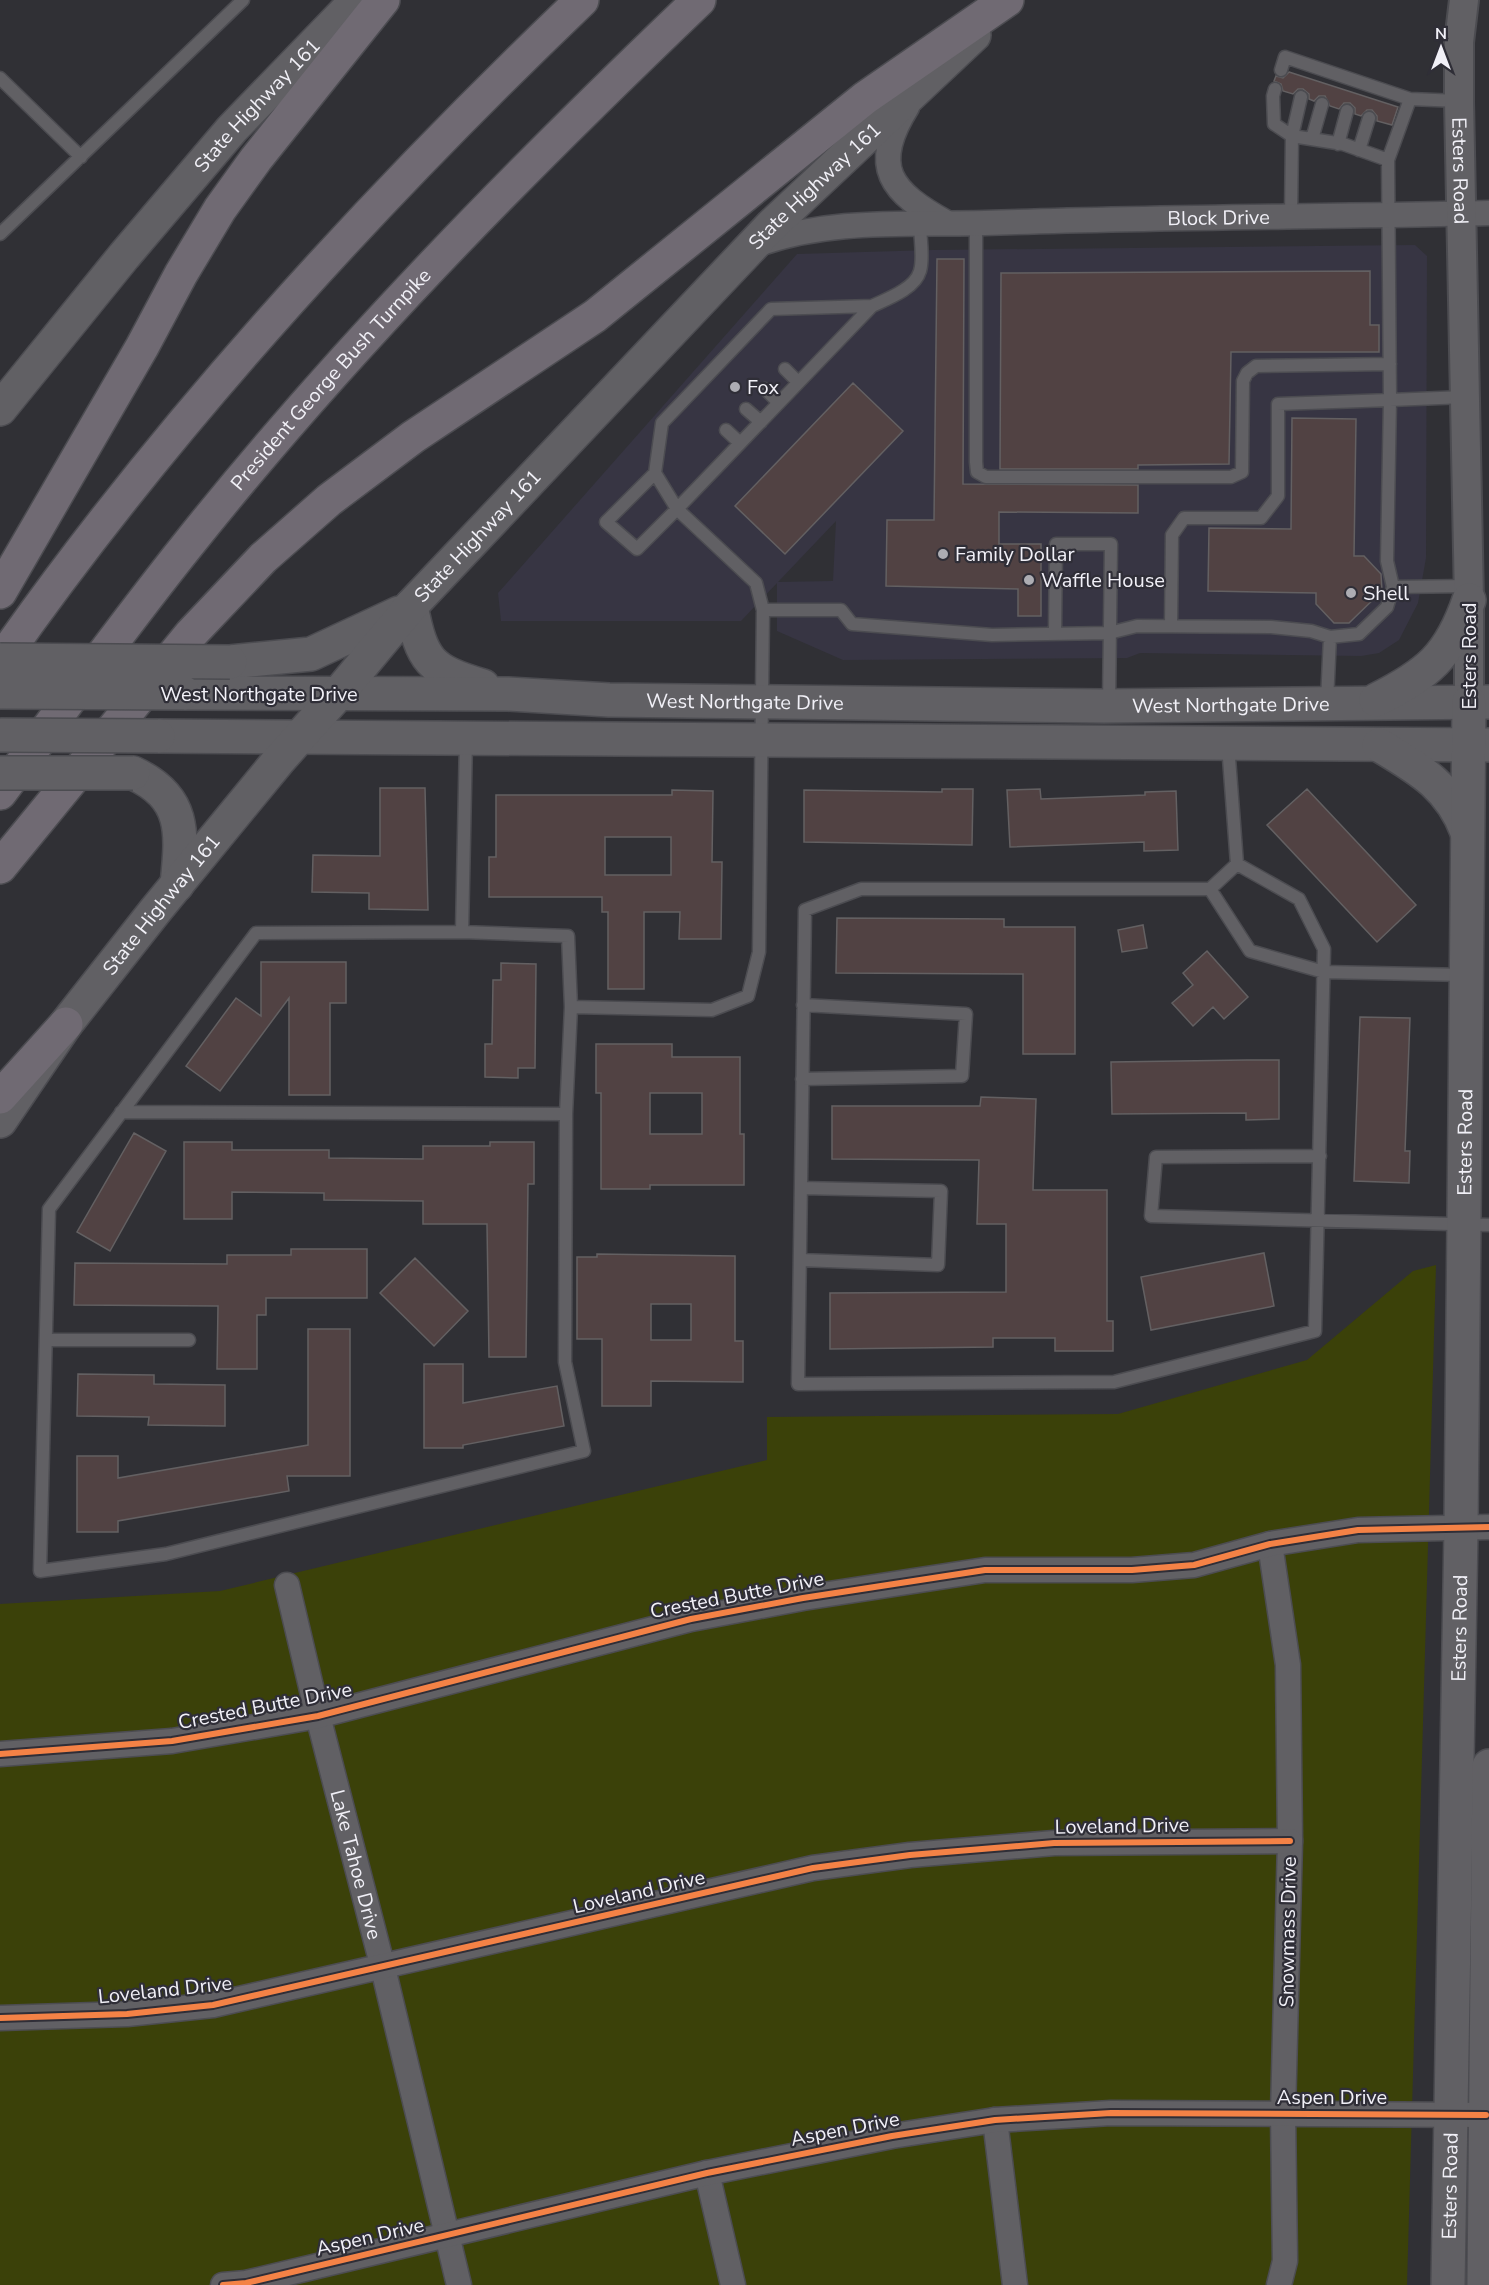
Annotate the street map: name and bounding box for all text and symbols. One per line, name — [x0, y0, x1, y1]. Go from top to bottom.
north arrow — [1411, 18, 1471, 78]
text: N — [1435, 23, 1447, 45]
street label: State Highway 161 — [188, 32, 326, 178]
street label: State Highway 161 — [742, 116, 887, 256]
street label: Esters Road — [1446, 117, 1475, 224]
street label: Block Drive — [1167, 203, 1270, 232]
street label: President George Bush Turnpike — [224, 262, 437, 496]
place label: Fox — [747, 374, 779, 401]
marker: Fox — [728, 380, 742, 394]
street label: State Highway 161 — [408, 463, 547, 608]
place label: Family Dollar — [955, 541, 1075, 568]
marker: Family Dollar — [936, 547, 950, 561]
place label: Waffle House — [1041, 567, 1165, 594]
marker: Waffle House — [1022, 573, 1036, 587]
place label: Shell — [1363, 580, 1409, 607]
marker: Shell — [1344, 586, 1358, 600]
street label: Esters Road — [1456, 603, 1483, 709]
street label: West Northgate Drive — [160, 681, 358, 708]
street label: West Northgate Drive — [646, 687, 844, 716]
street label: West Northgate Drive — [1132, 690, 1330, 719]
street label: State Highway 161 — [96, 828, 226, 981]
street label: Esters Road — [1451, 1089, 1479, 1196]
street label: Crested Butte Drive — [648, 1565, 826, 1625]
street label: Esters Road — [1445, 1574, 1474, 1682]
street label: Crested Butte Drive — [176, 1676, 354, 1736]
street label: Lake Tahoe Drive — [324, 1787, 389, 1942]
street label: Loveland Drive — [1054, 1811, 1190, 1841]
street label: Snowmass Drive — [1273, 1856, 1303, 2008]
street label: Loveland Drive — [570, 1864, 708, 1920]
street label: Loveland Drive — [97, 1970, 233, 2010]
street label: Aspen Drive — [1277, 2084, 1387, 2111]
street label: Aspen Drive — [788, 2105, 902, 2153]
street label: Esters Road — [1435, 2132, 1464, 2240]
street label: Aspen Drive — [313, 2211, 427, 2263]

